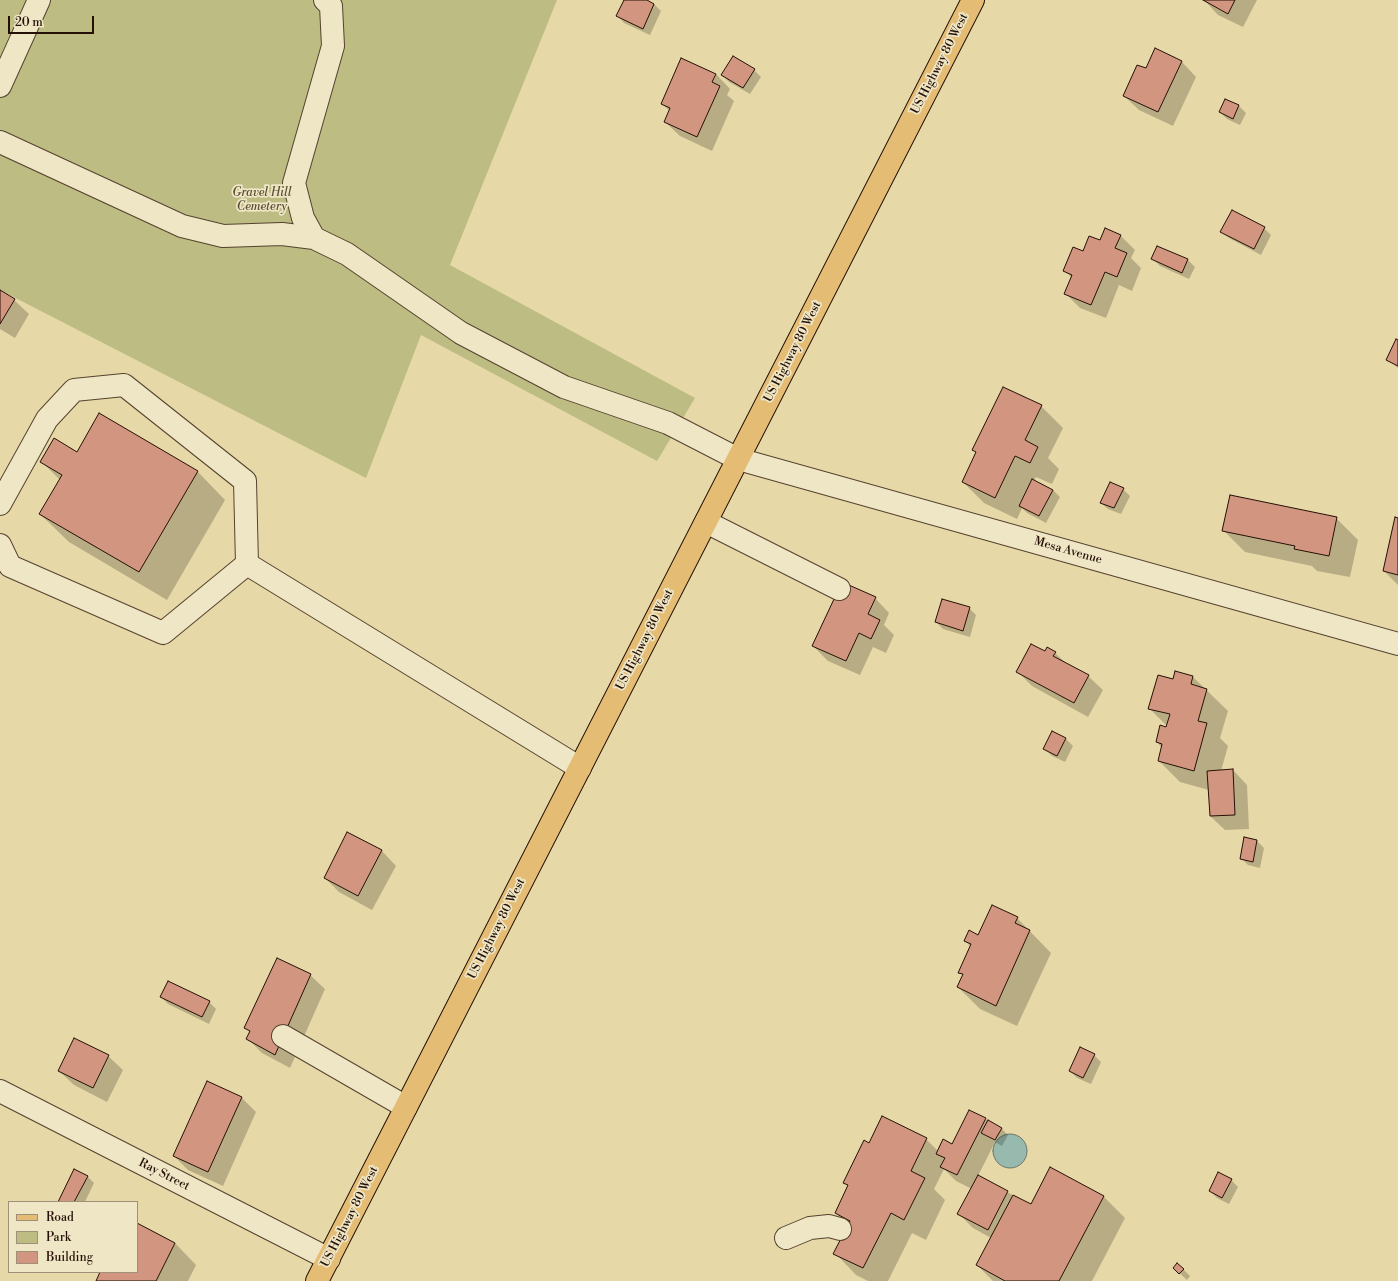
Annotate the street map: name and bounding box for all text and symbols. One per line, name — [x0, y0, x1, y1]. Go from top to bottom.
scale bar — [10, 8, 96, 34]
street label: US Highway 80 West — [908, 11, 972, 117]
text: 20 m — [15, 15, 43, 30]
park label: Gravel Hill Cemetery — [232, 186, 292, 214]
street label: US Highway 80 West — [761, 299, 825, 405]
street label: Mesa Avenue — [1032, 534, 1104, 568]
street label: US Highway 80 West — [613, 587, 677, 693]
street label: US Highway 80 West — [465, 876, 529, 982]
street label: Ray Street — [136, 1156, 192, 1194]
street label: US Highway 80 West — [318, 1164, 382, 1270]
legend — [8, 1201, 138, 1273]
text: Road — [46, 1210, 74, 1225]
text: Park — [46, 1230, 71, 1245]
text: Building — [46, 1250, 93, 1265]

